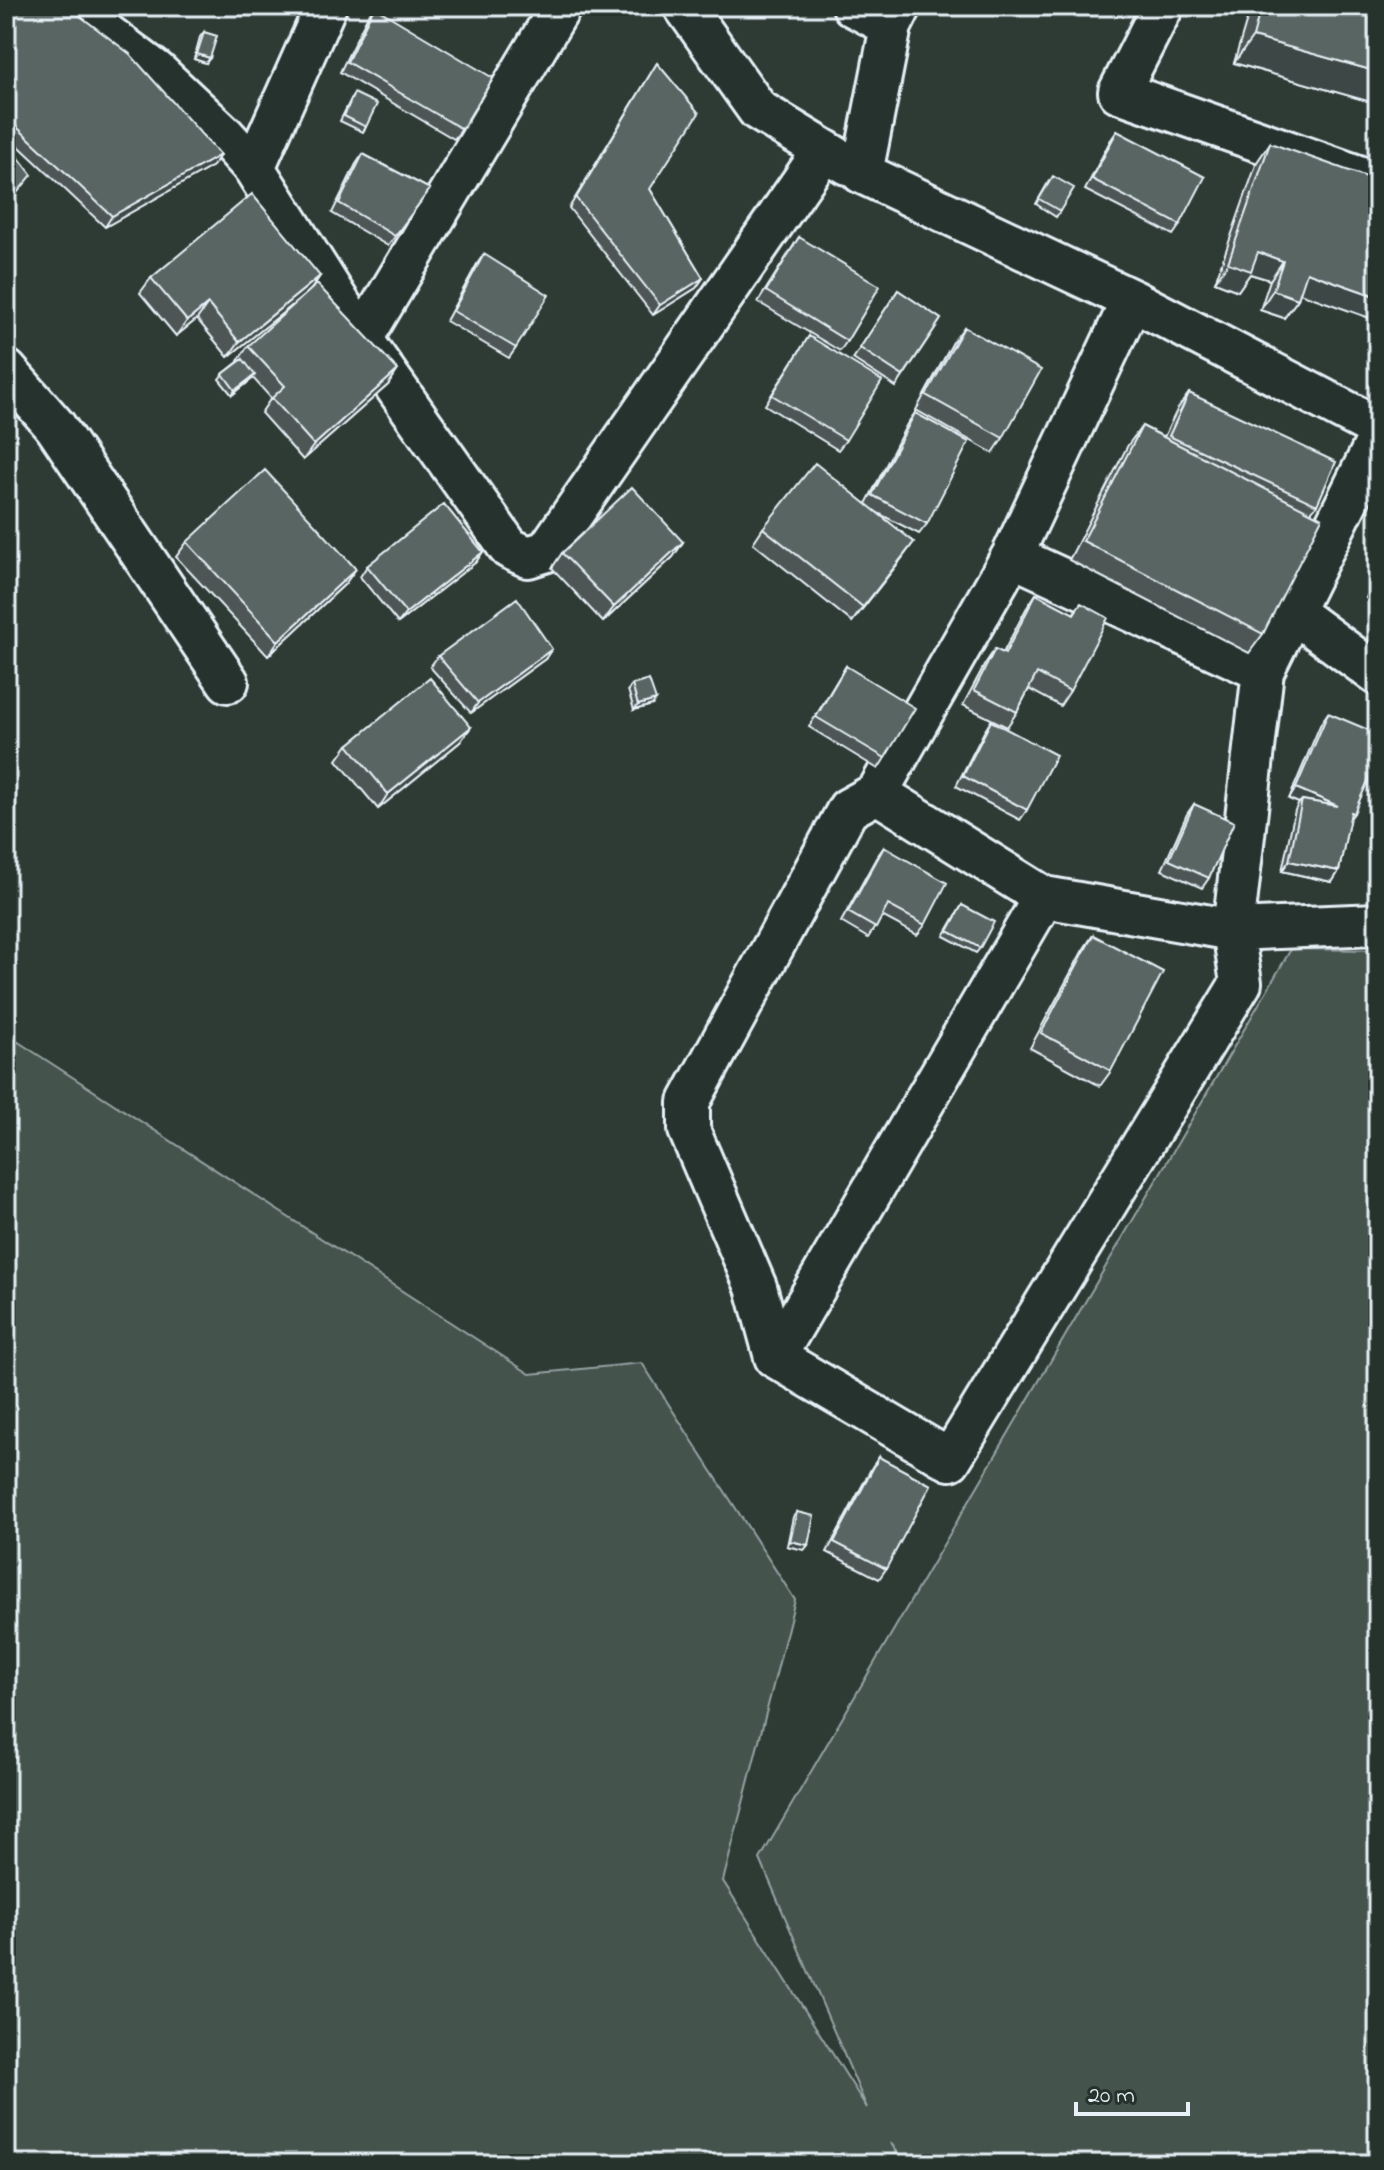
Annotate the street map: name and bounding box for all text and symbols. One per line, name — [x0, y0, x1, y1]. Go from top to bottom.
scale bar — [1076, 2066, 1188, 2116]
text: 20 m — [1088, 2079, 1135, 2114]

